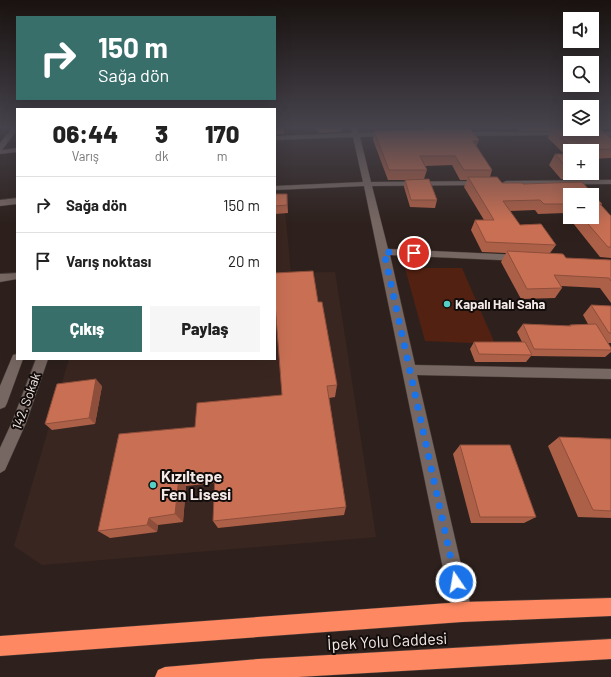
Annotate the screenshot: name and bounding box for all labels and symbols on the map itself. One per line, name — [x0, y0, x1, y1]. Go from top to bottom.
pin — [397, 236, 431, 270]
place label: Kapalı Halı Saha — [455, 296, 546, 312]
marker: Kapalı Halı Saha — [442, 299, 452, 309]
street label: 142. Sokak — [8, 370, 44, 432]
place label: Kızıltepe Fen Lisesi — [161, 466, 231, 503]
marker: Kızıltepe Fen Lisesi — [148, 480, 158, 490]
position arrow — [435, 561, 477, 603]
street label: İpek Yolu Caddesi — [327, 628, 447, 653]

